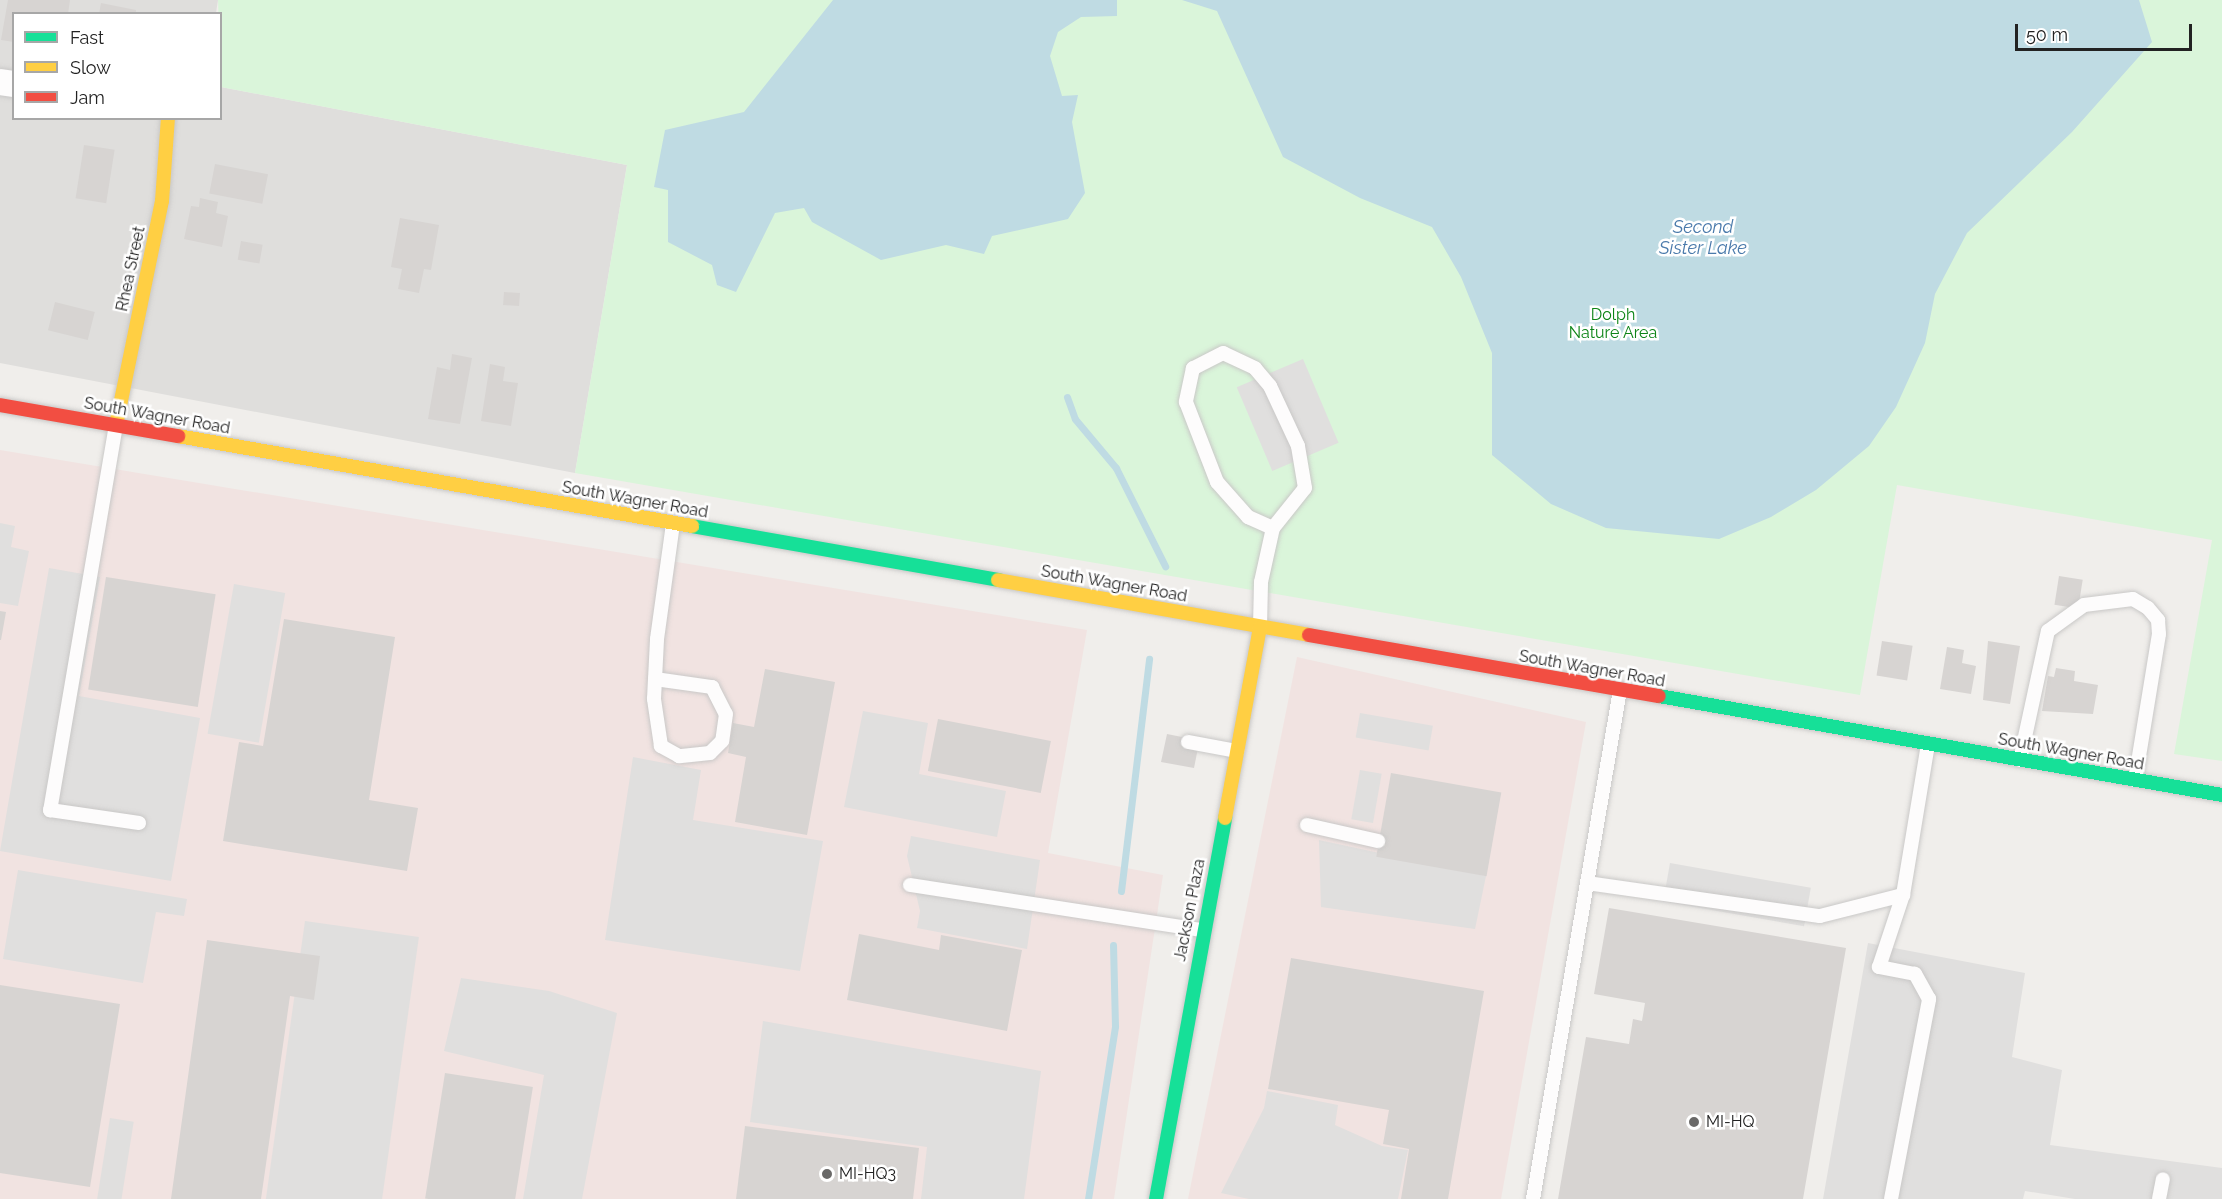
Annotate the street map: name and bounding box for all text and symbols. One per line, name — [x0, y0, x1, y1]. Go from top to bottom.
legend — [12, 12, 222, 120]
scale bar — [2018, 12, 2195, 50]
text: 50 m — [2026, 24, 2068, 45]
text: Fast — [70, 27, 104, 48]
text: Slow — [70, 57, 111, 78]
text: Jam — [70, 87, 105, 108]
water label: Second Sister Lake — [1659, 217, 1747, 260]
street label: Rhea Street — [113, 225, 149, 313]
park label: Dolph Nature Area — [1569, 305, 1657, 343]
street label: South Wagner Road — [82, 394, 232, 438]
street label: South Wagner Road — [560, 478, 710, 522]
street label: South Wagner Road — [1039, 562, 1189, 606]
street label: South Wagner Road — [1517, 647, 1667, 691]
street label: South Wagner Road — [1996, 730, 2146, 774]
street label: Jackson Plaza — [1171, 857, 1209, 963]
place label: MI-HQ — [1706, 1112, 1755, 1132]
marker: MI-HQ — [1687, 1115, 1701, 1129]
place label: MI-HQ3 — [839, 1164, 896, 1184]
marker: MI-HQ3 — [820, 1167, 834, 1181]

